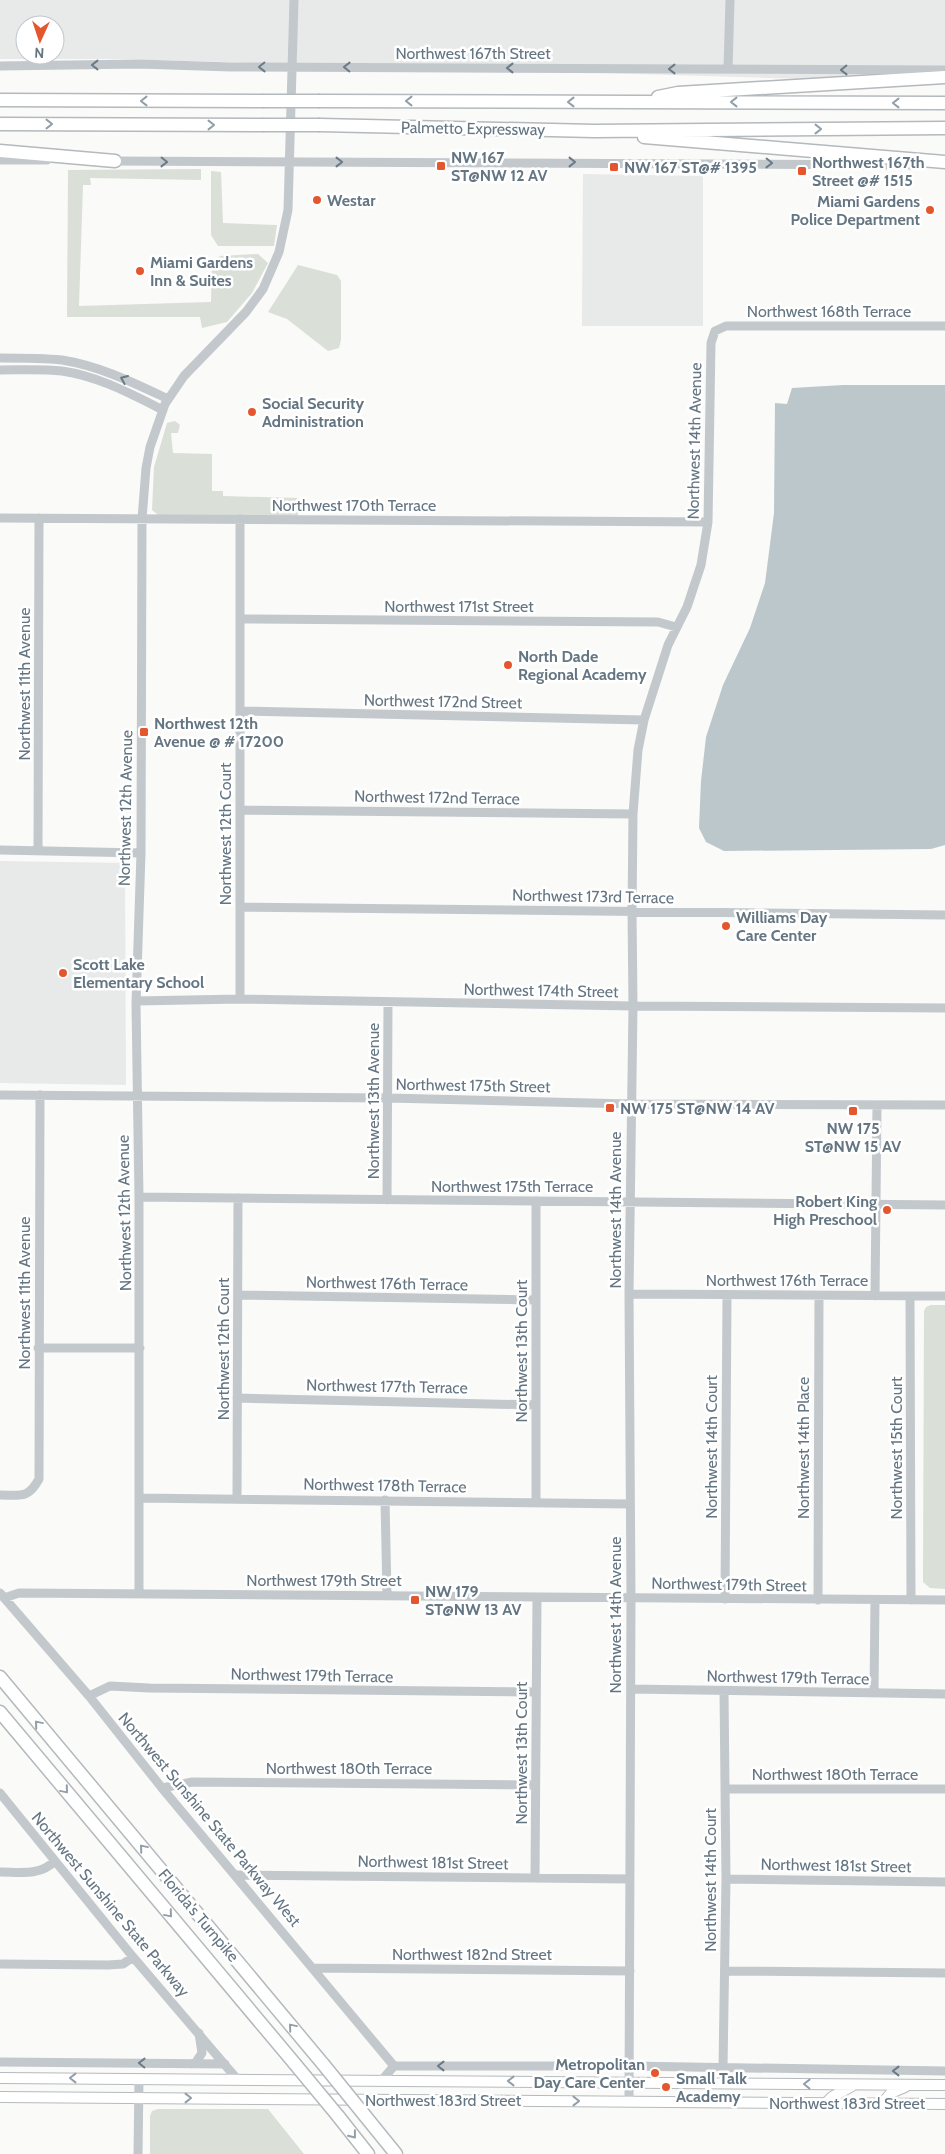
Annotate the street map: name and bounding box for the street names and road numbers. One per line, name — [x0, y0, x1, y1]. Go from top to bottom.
street label: Northwest 167th Street — [395, 44, 551, 63]
street label: Palmetto Expressway — [401, 118, 545, 139]
street label: Northwest 168th Terrace — [747, 302, 911, 321]
street label: Northwest 14th Avenue — [684, 362, 705, 520]
street label: Northwest 170th Terrace — [272, 496, 436, 515]
street label: Northwest 171st Street — [384, 597, 534, 616]
street label: Northwest 11th Avenue — [15, 608, 34, 761]
street label: Northwest 172nd Street — [364, 691, 523, 712]
street label: Northwest 12th Avenue — [115, 730, 136, 886]
street label: Northwest 12th Court — [216, 762, 235, 905]
street label: Northwest 172nd Terrace — [354, 787, 520, 808]
street label: Northwest 173rd Terrace — [512, 886, 674, 907]
street label: Northwest 174th Street — [463, 980, 619, 1001]
street label: Northwest 13th Avenue — [364, 1023, 383, 1179]
street label: Northwest 175th Street — [395, 1075, 551, 1096]
street label: Northwest 14th Avenue — [606, 1131, 625, 1289]
street label: Northwest 12th Avenue — [114, 1135, 135, 1291]
street label: Northwest 175th Terrace — [431, 1177, 593, 1196]
street label: Northwest 11th Avenue — [15, 1217, 34, 1370]
street label: Northwest 176th Terrace — [706, 1271, 868, 1290]
street label: Northwest 176th Terrace — [306, 1273, 468, 1294]
street label: Northwest 12th Court — [214, 1277, 233, 1420]
street label: Northwest 13th Court — [512, 1279, 531, 1422]
street label: Northwest 14th Court — [702, 1375, 721, 1519]
street label: Northwest 177th Terrace — [306, 1376, 468, 1397]
street label: Northwest 15th Court — [887, 1376, 906, 1519]
street label: Northwest 14th Place — [794, 1377, 813, 1519]
street label: Northwest 178th Terrace — [303, 1475, 467, 1496]
street label: Northwest 14th Avenue — [606, 1536, 625, 1694]
street label: Northwest 179th Street — [246, 1571, 402, 1590]
street label: Northwest 179th Street — [651, 1574, 807, 1595]
street label: Northwest 179th Terrace — [231, 1665, 393, 1686]
street label: Northwest 179th Terrace — [707, 1667, 869, 1688]
street label: Northwest 13th Court — [512, 1681, 531, 1824]
street label: Northwest Sunshine State Parkway West — [114, 1708, 305, 1931]
street label: Northwest 180th Terrace — [266, 1759, 432, 1778]
street label: Northwest 180th Terrace — [752, 1765, 918, 1784]
street label: Northwest Sunshine State Parkway — [28, 1808, 193, 2000]
street label: Northwest 14th Court — [701, 1808, 720, 1952]
street label: Northwest 181st Street — [357, 1852, 509, 1873]
street label: Northwest 181st Street — [760, 1855, 912, 1876]
street label: Florida's Turnpike — [154, 1865, 243, 1966]
street label: Northwest 182nd Street — [392, 1945, 553, 1964]
street label: Northwest 183rd Street — [365, 2091, 522, 2110]
street label: Northwest 183rd Street — [769, 2094, 926, 2113]

